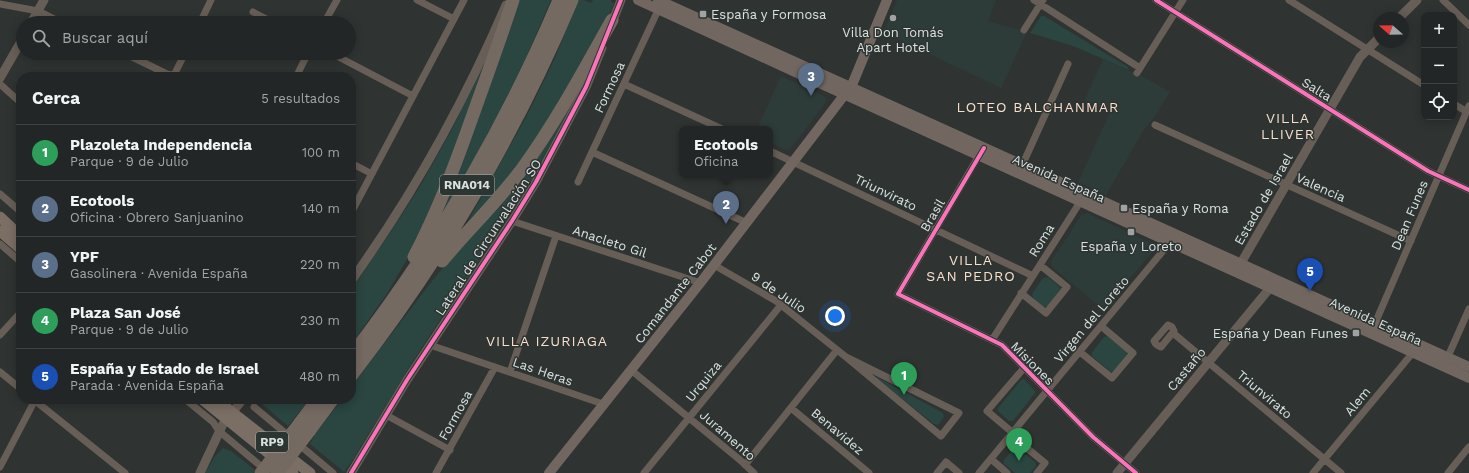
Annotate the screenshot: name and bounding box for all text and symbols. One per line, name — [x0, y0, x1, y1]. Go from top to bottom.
place label: España y Formosa — [711, 7, 827, 22]
marker: España y Formosa — [698, 9, 708, 19]
north arrow — [1373, 12, 1409, 48]
map controls — [1421, 12, 1457, 120]
button: + — [1421, 12, 1457, 48]
marker: Villa Don Tomás Apart Hotel — [888, 13, 898, 23]
search box — [16, 16, 356, 60]
place label: Villa Don Tomás Apart Hotel — [842, 25, 944, 55]
icon: search — [30, 27, 52, 49]
text: Buscar aquí — [62, 29, 148, 47]
button: − — [1421, 48, 1457, 84]
street label: Formosa — [591, 59, 628, 115]
pin: 3 — [798, 63, 824, 96]
street label: Salta — [1299, 75, 1335, 105]
button: locate — [1421, 84, 1457, 120]
text: Cerca — [32, 88, 80, 108]
text: 5 resultados — [261, 91, 340, 106]
district label: LOTEO BALCHANMAR — [957, 99, 1119, 115]
district label: VILLA LLIVER — [1261, 110, 1315, 142]
popup — [679, 126, 773, 178]
text: Plazoleta Independencia — [70, 136, 252, 154]
text: Ecotools — [694, 136, 758, 154]
text: 1 — [42, 145, 48, 160]
text: 100 m — [302, 145, 340, 160]
street label: Avenida España — [1010, 151, 1108, 206]
street label: Estado de Israel — [1231, 151, 1296, 248]
text: Parque · 9 de Julio — [70, 154, 189, 169]
text: Oficina — [694, 154, 738, 169]
street label: Lateral de Circunvalación SO — [432, 156, 545, 318]
street label: Valencia — [1294, 170, 1348, 205]
street label: Triunvirato — [852, 171, 919, 214]
road number: RNA014 — [440, 175, 494, 195]
street label: Dean Funes — [1388, 178, 1431, 252]
pin: 2 — [713, 191, 739, 224]
text: Ecotools — [70, 192, 134, 210]
street label: Brasil — [917, 196, 948, 234]
text: 2 — [41, 201, 49, 216]
text: 140 m — [302, 201, 340, 216]
place label: España y Roma — [1132, 201, 1229, 216]
marker: España y Roma — [1119, 203, 1129, 213]
text: Oficina · Obrero Sanjuanino — [70, 210, 243, 225]
street label: Roma — [1026, 220, 1058, 259]
street label: Anacleto Gil — [571, 222, 649, 261]
marker: España y Loreto — [1126, 227, 1136, 237]
place label: España y Loreto — [1080, 239, 1182, 254]
street label: Comandante Cabot — [632, 240, 719, 346]
text: YPF — [70, 248, 99, 266]
district label: VILLA SAN PEDRO — [926, 252, 1016, 284]
text: 3 — [41, 257, 49, 272]
text: 220 m — [300, 257, 340, 272]
pin: 5 — [1297, 258, 1323, 291]
text: Gasolinera · Avenida España — [70, 266, 248, 281]
street label: 9 de Julio — [749, 269, 809, 316]
street label: Virgen del Loreto — [1051, 273, 1132, 366]
street label: Avenida España — [1327, 294, 1425, 349]
text: Plaza San José — [70, 304, 181, 322]
your location — [825, 306, 845, 326]
text: 4 — [41, 313, 49, 328]
text: 230 m — [300, 313, 340, 328]
text: Parque · 9 de Julio — [70, 322, 189, 337]
place label: España y Dean Funes — [1213, 326, 1348, 341]
marker: España y Dean Funes — [1351, 328, 1361, 338]
district label: VILLA IZURIAGA — [486, 333, 608, 349]
street label: Misiones — [1008, 339, 1058, 388]
street label: Castaño — [1164, 345, 1209, 394]
street label: Las Heras — [511, 354, 575, 389]
street label: Urquiza — [682, 357, 725, 405]
text: España y Estado de Israel — [70, 360, 259, 378]
pin: 1 — [891, 362, 917, 395]
street label: Triunvirato — [1234, 367, 1295, 422]
text: 5 — [41, 369, 49, 384]
text: 480 m — [299, 369, 340, 384]
text: Parada · Avenida España — [70, 378, 224, 393]
street label: Alem — [1341, 384, 1374, 419]
street label: Formosa — [436, 387, 476, 443]
street label: Benavidez — [808, 405, 867, 458]
street label: Juramento — [697, 407, 759, 464]
pin: 4 — [1006, 428, 1032, 461]
road number: RP9 — [256, 432, 288, 452]

